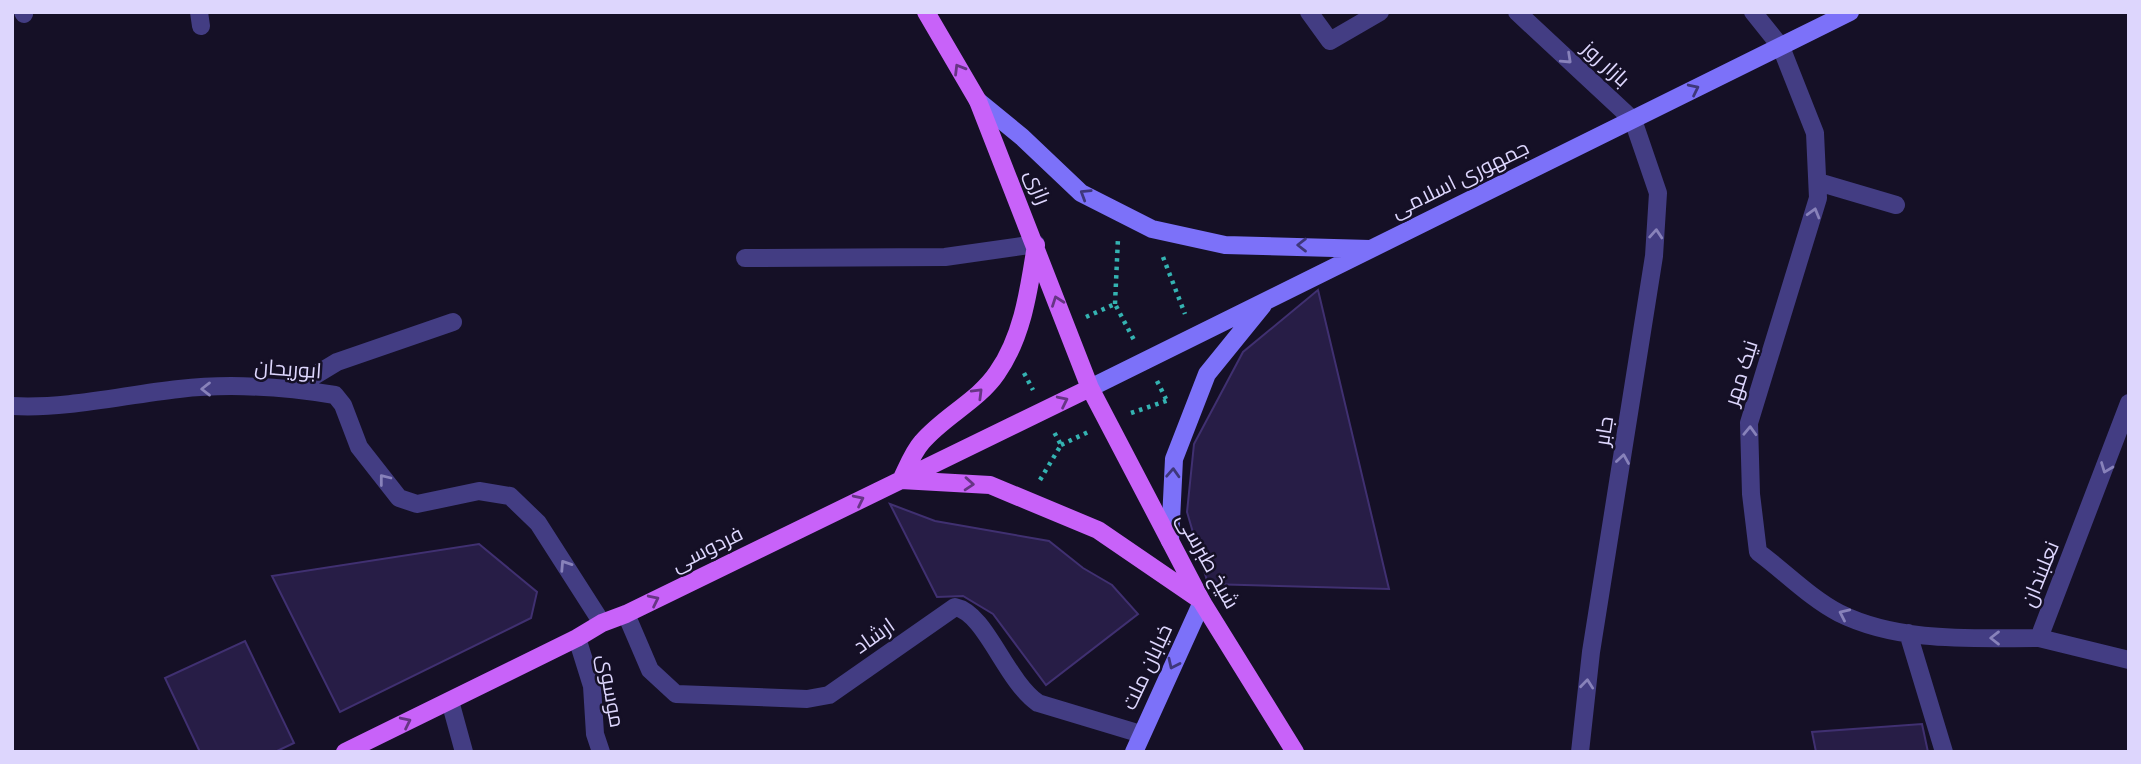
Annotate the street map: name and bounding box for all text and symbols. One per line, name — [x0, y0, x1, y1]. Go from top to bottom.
street label: بازار روز — [1577, 36, 1635, 92]
one-way arrow — [1559, 50, 1572, 63]
one-way arrow — [955, 63, 968, 76]
one-way arrow — [1687, 84, 1699, 98]
street label: جمهوری اسلامی — [1387, 135, 1533, 224]
street label: رازی — [1019, 166, 1056, 208]
one-way arrow — [1080, 189, 1093, 202]
one-way arrow — [1806, 207, 1820, 219]
one-way arrow — [1648, 228, 1663, 239]
one-way arrow — [1296, 237, 1307, 253]
one-way arrow — [1052, 295, 1066, 307]
street label: نیک مهر — [1719, 337, 1764, 410]
street label: ابوریحان — [253, 355, 322, 384]
one-way arrow — [201, 381, 211, 397]
one-way arrow — [969, 389, 982, 402]
one-way arrow — [1056, 395, 1068, 409]
street label: جابر — [1590, 414, 1618, 449]
one-way arrow — [1742, 425, 1758, 436]
one-way arrow — [1615, 453, 1630, 465]
one-way arrow — [2101, 461, 2115, 473]
one-way arrow — [1166, 467, 1181, 478]
one-way arrow — [379, 474, 392, 487]
one-way arrow — [964, 476, 975, 491]
one-way arrow — [852, 495, 864, 509]
street label: شیخ طبرسی — [1170, 509, 1244, 614]
street label: فردوسی — [667, 521, 747, 577]
street label: نعلبندان — [2016, 538, 2065, 611]
one-way arrow — [560, 560, 573, 573]
one-way arrow — [647, 595, 659, 609]
one-way arrow — [1839, 608, 1851, 622]
street label: ارشاد — [849, 613, 899, 659]
street label: خیابان ملت — [1117, 620, 1178, 714]
one-way arrow — [1989, 630, 1999, 646]
street label: موسوی — [592, 653, 629, 730]
one-way arrow — [1167, 657, 1181, 669]
one-way arrow — [1580, 678, 1595, 690]
one-way arrow — [399, 716, 411, 730]

